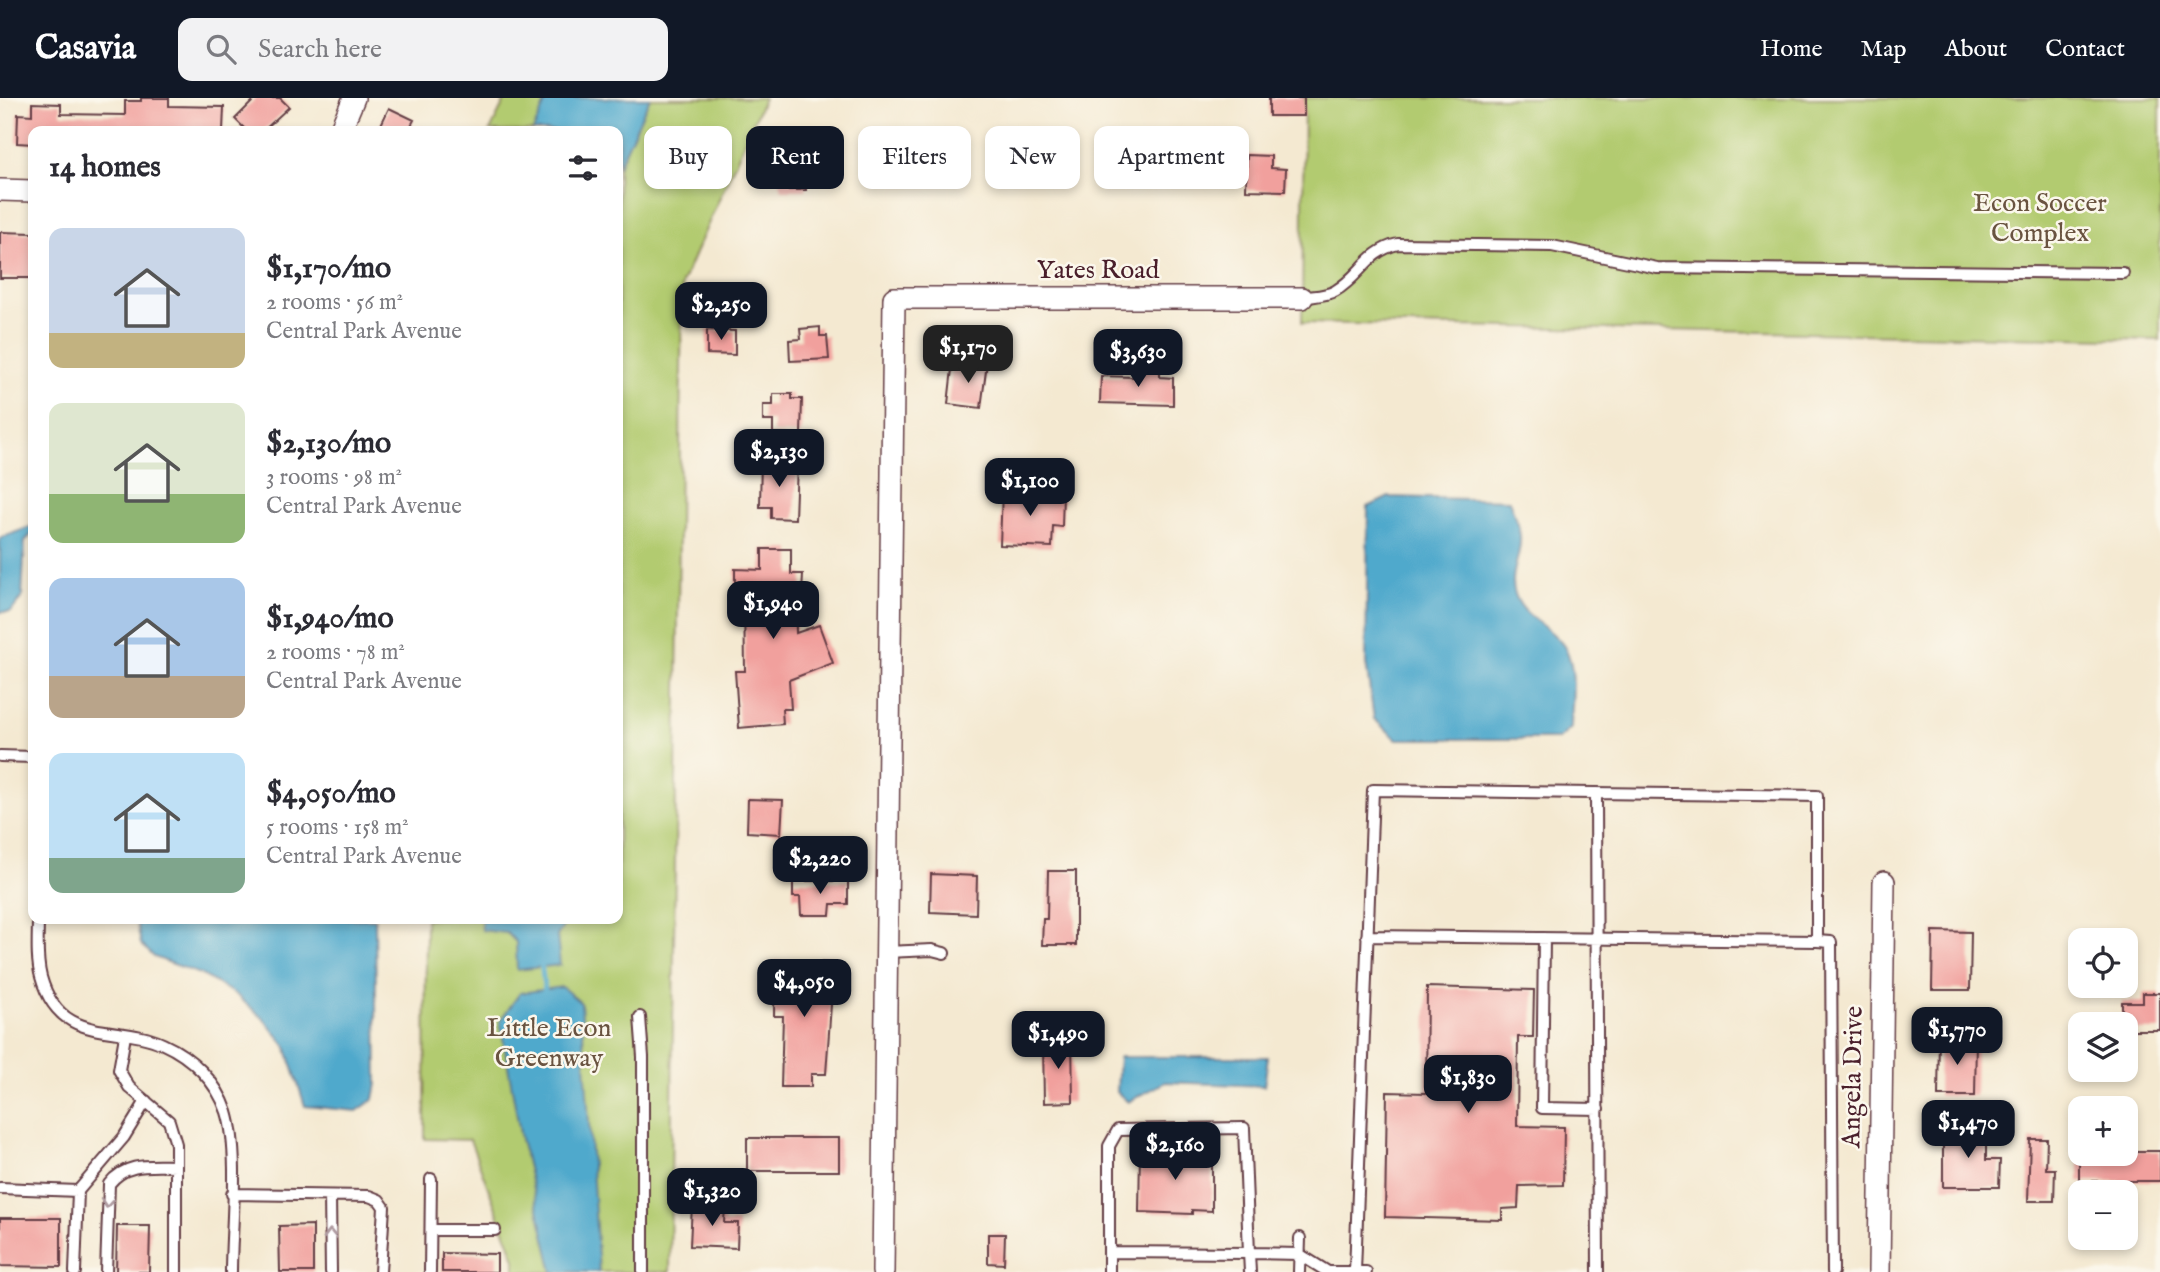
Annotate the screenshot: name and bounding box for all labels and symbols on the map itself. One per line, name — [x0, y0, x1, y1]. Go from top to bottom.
park label: Econ Soccer Complex — [1973, 187, 2107, 250]
street label: Yates Road — [1037, 254, 1159, 287]
pin: $2,250 — [664, 282, 778, 342]
pin: $1,170 — [911, 326, 1025, 385]
pin: $3,630 — [1081, 330, 1195, 389]
pin: $2,130 — [722, 430, 836, 489]
pin: $1,100 — [973, 458, 1087, 518]
pin: $1,940 — [716, 582, 830, 641]
pin: $2,220 — [763, 836, 877, 896]
pin: $4,050 — [747, 960, 861, 1019]
street label: Angela Drive — [1835, 1006, 1871, 1149]
pin: $1,770 — [1900, 1007, 2014, 1067]
park label: Little Econ Greenway — [487, 1012, 612, 1075]
pin: $1,490 — [1001, 1012, 1115, 1071]
pin: $1,830 — [1411, 1056, 1525, 1115]
pin: $1,470 — [1911, 1100, 2025, 1160]
pin: $2,160 — [1118, 1122, 1232, 1182]
pin: $1,320 — [655, 1168, 769, 1228]
one-way arrow — [100, 1198, 115, 1209]
one-way arrow — [322, 1228, 338, 1239]

